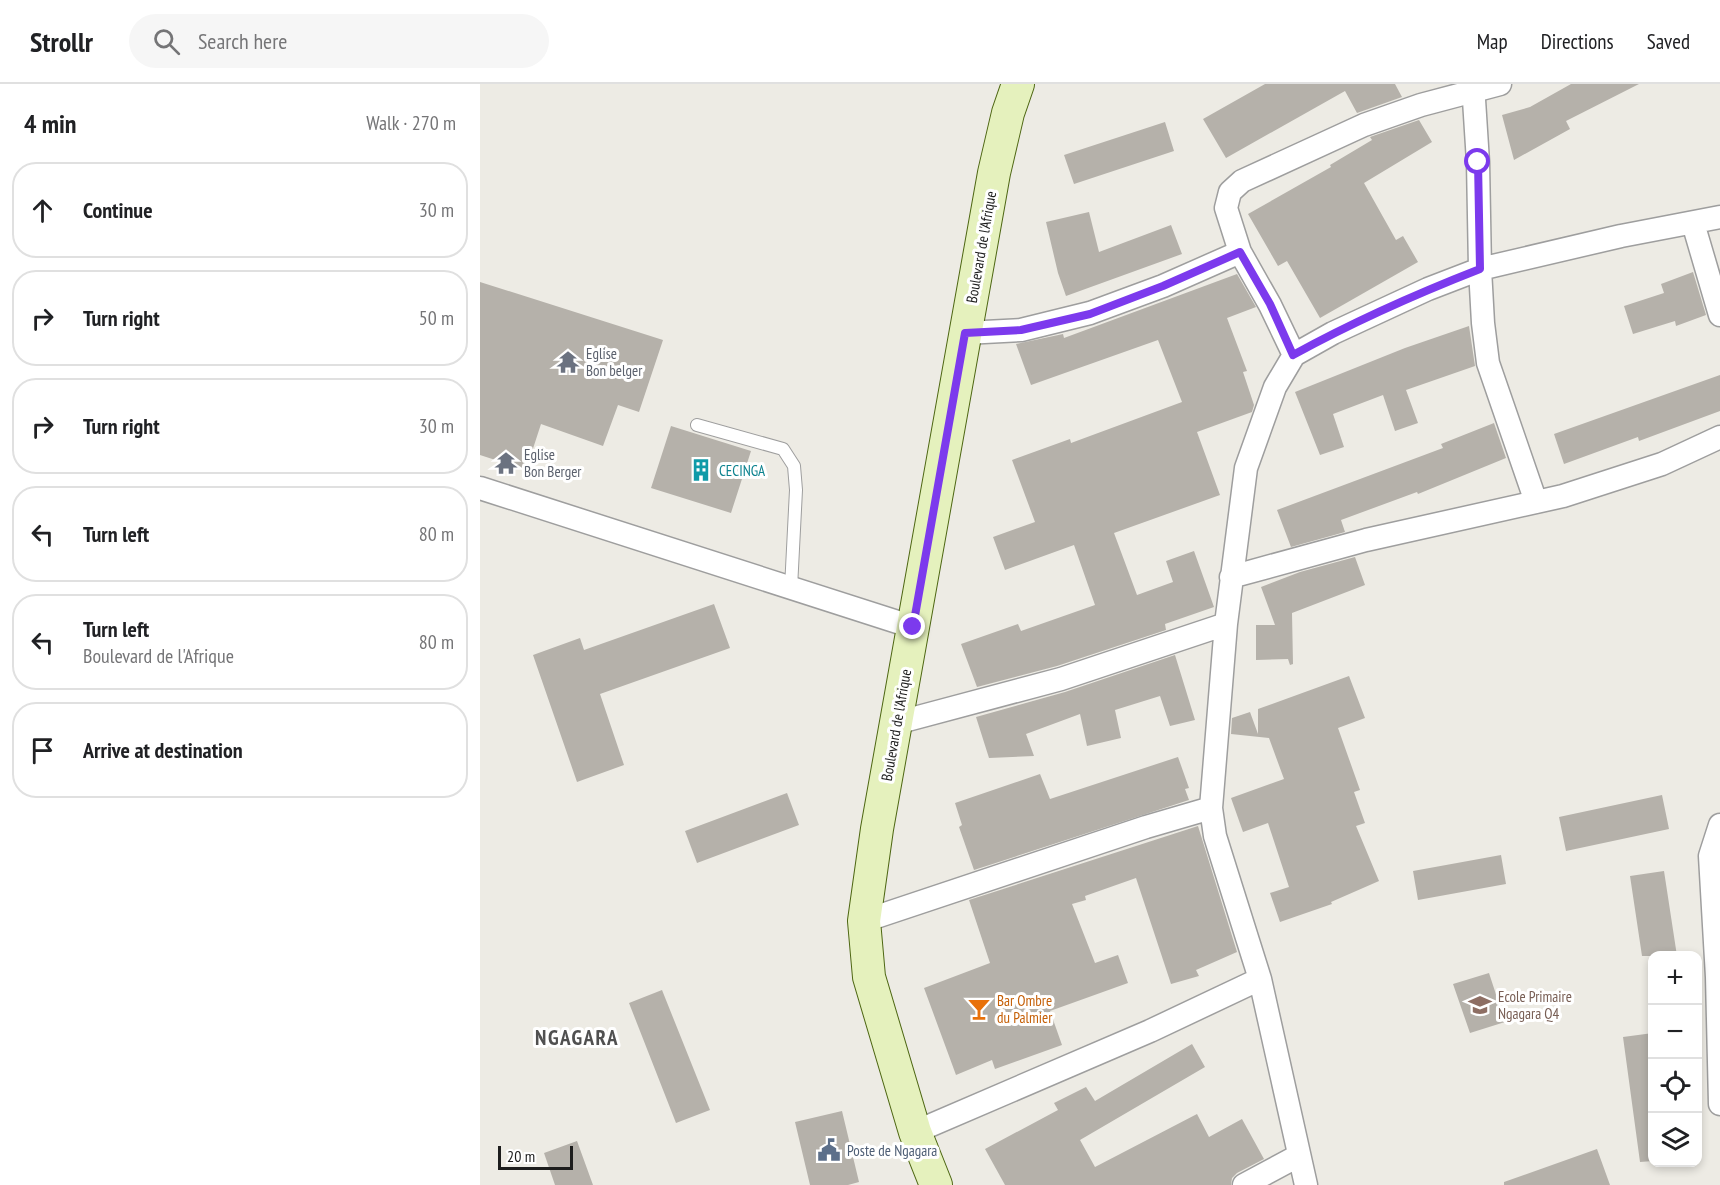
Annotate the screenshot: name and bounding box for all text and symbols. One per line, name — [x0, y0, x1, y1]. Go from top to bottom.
search box — [129, 14, 549, 68]
text: Strollr — [30, 23, 93, 60]
icon: search — [150, 25, 183, 58]
text: Search here — [198, 27, 287, 55]
text: Map — [1477, 28, 1508, 55]
text: Directions — [1541, 28, 1614, 55]
text: Saved — [1647, 28, 1690, 55]
text: 4 min — [24, 107, 77, 140]
text: Walk · 270 m — [366, 110, 456, 136]
route start — [1464, 148, 1490, 174]
street label: Boulevard de l'Afrique — [962, 190, 1000, 304]
icon: ahead — [26, 194, 59, 227]
text: Continue — [83, 196, 153, 224]
text: 30 m — [419, 197, 454, 223]
icon: right — [26, 302, 59, 335]
text: Turn right — [83, 304, 160, 332]
text: 50 m — [419, 305, 454, 331]
place label: Eglise Bon belger — [586, 344, 643, 380]
temple icon: Eglise Bon belger — [555, 349, 581, 375]
icon: right — [26, 410, 59, 443]
text: Turn right — [83, 412, 160, 440]
text: 30 m — [419, 413, 454, 439]
place label: Eglise Bon Berger — [524, 445, 582, 481]
temple icon: Eglise Bon Berger — [493, 450, 519, 476]
building icon: CECINGA — [688, 457, 714, 483]
place label: CECINGA — [719, 461, 766, 480]
icon: left — [26, 518, 59, 551]
text: Turn left — [83, 520, 149, 548]
text: 80 m — [419, 521, 454, 547]
route end — [899, 613, 925, 639]
text: Turn left — [83, 615, 149, 643]
icon: left — [26, 626, 59, 659]
text: 80 m — [419, 629, 454, 655]
text: Boulevard de l'Afrique — [83, 643, 234, 669]
street label: Boulevard de l'Afrique — [877, 668, 915, 782]
icon: arrive — [26, 734, 59, 767]
text: Arrive at destination — [83, 736, 243, 764]
map controls — [1648, 951, 1702, 1167]
button: + — [1648, 951, 1702, 1005]
place label: Ecole Primaire Ngagara Q4 — [1498, 987, 1572, 1023]
place label: Bar Ombre du Palmier — [997, 991, 1053, 1027]
school or university icon: Ecole Primaire Ngagara Q4 — [1467, 992, 1493, 1018]
bar icon: Bar Ombre du Palmier — [966, 996, 992, 1022]
button: − — [1648, 1005, 1702, 1059]
district label: NGAGARA — [535, 1024, 619, 1051]
button: locate — [1648, 1059, 1702, 1113]
button: layers — [1648, 1113, 1702, 1167]
public building icon: Poste de Ngagara — [816, 1137, 842, 1163]
place label: Poste de Ngagara — [847, 1141, 937, 1160]
scale bar — [498, 1143, 573, 1170]
text: 20 m — [507, 1146, 535, 1166]

